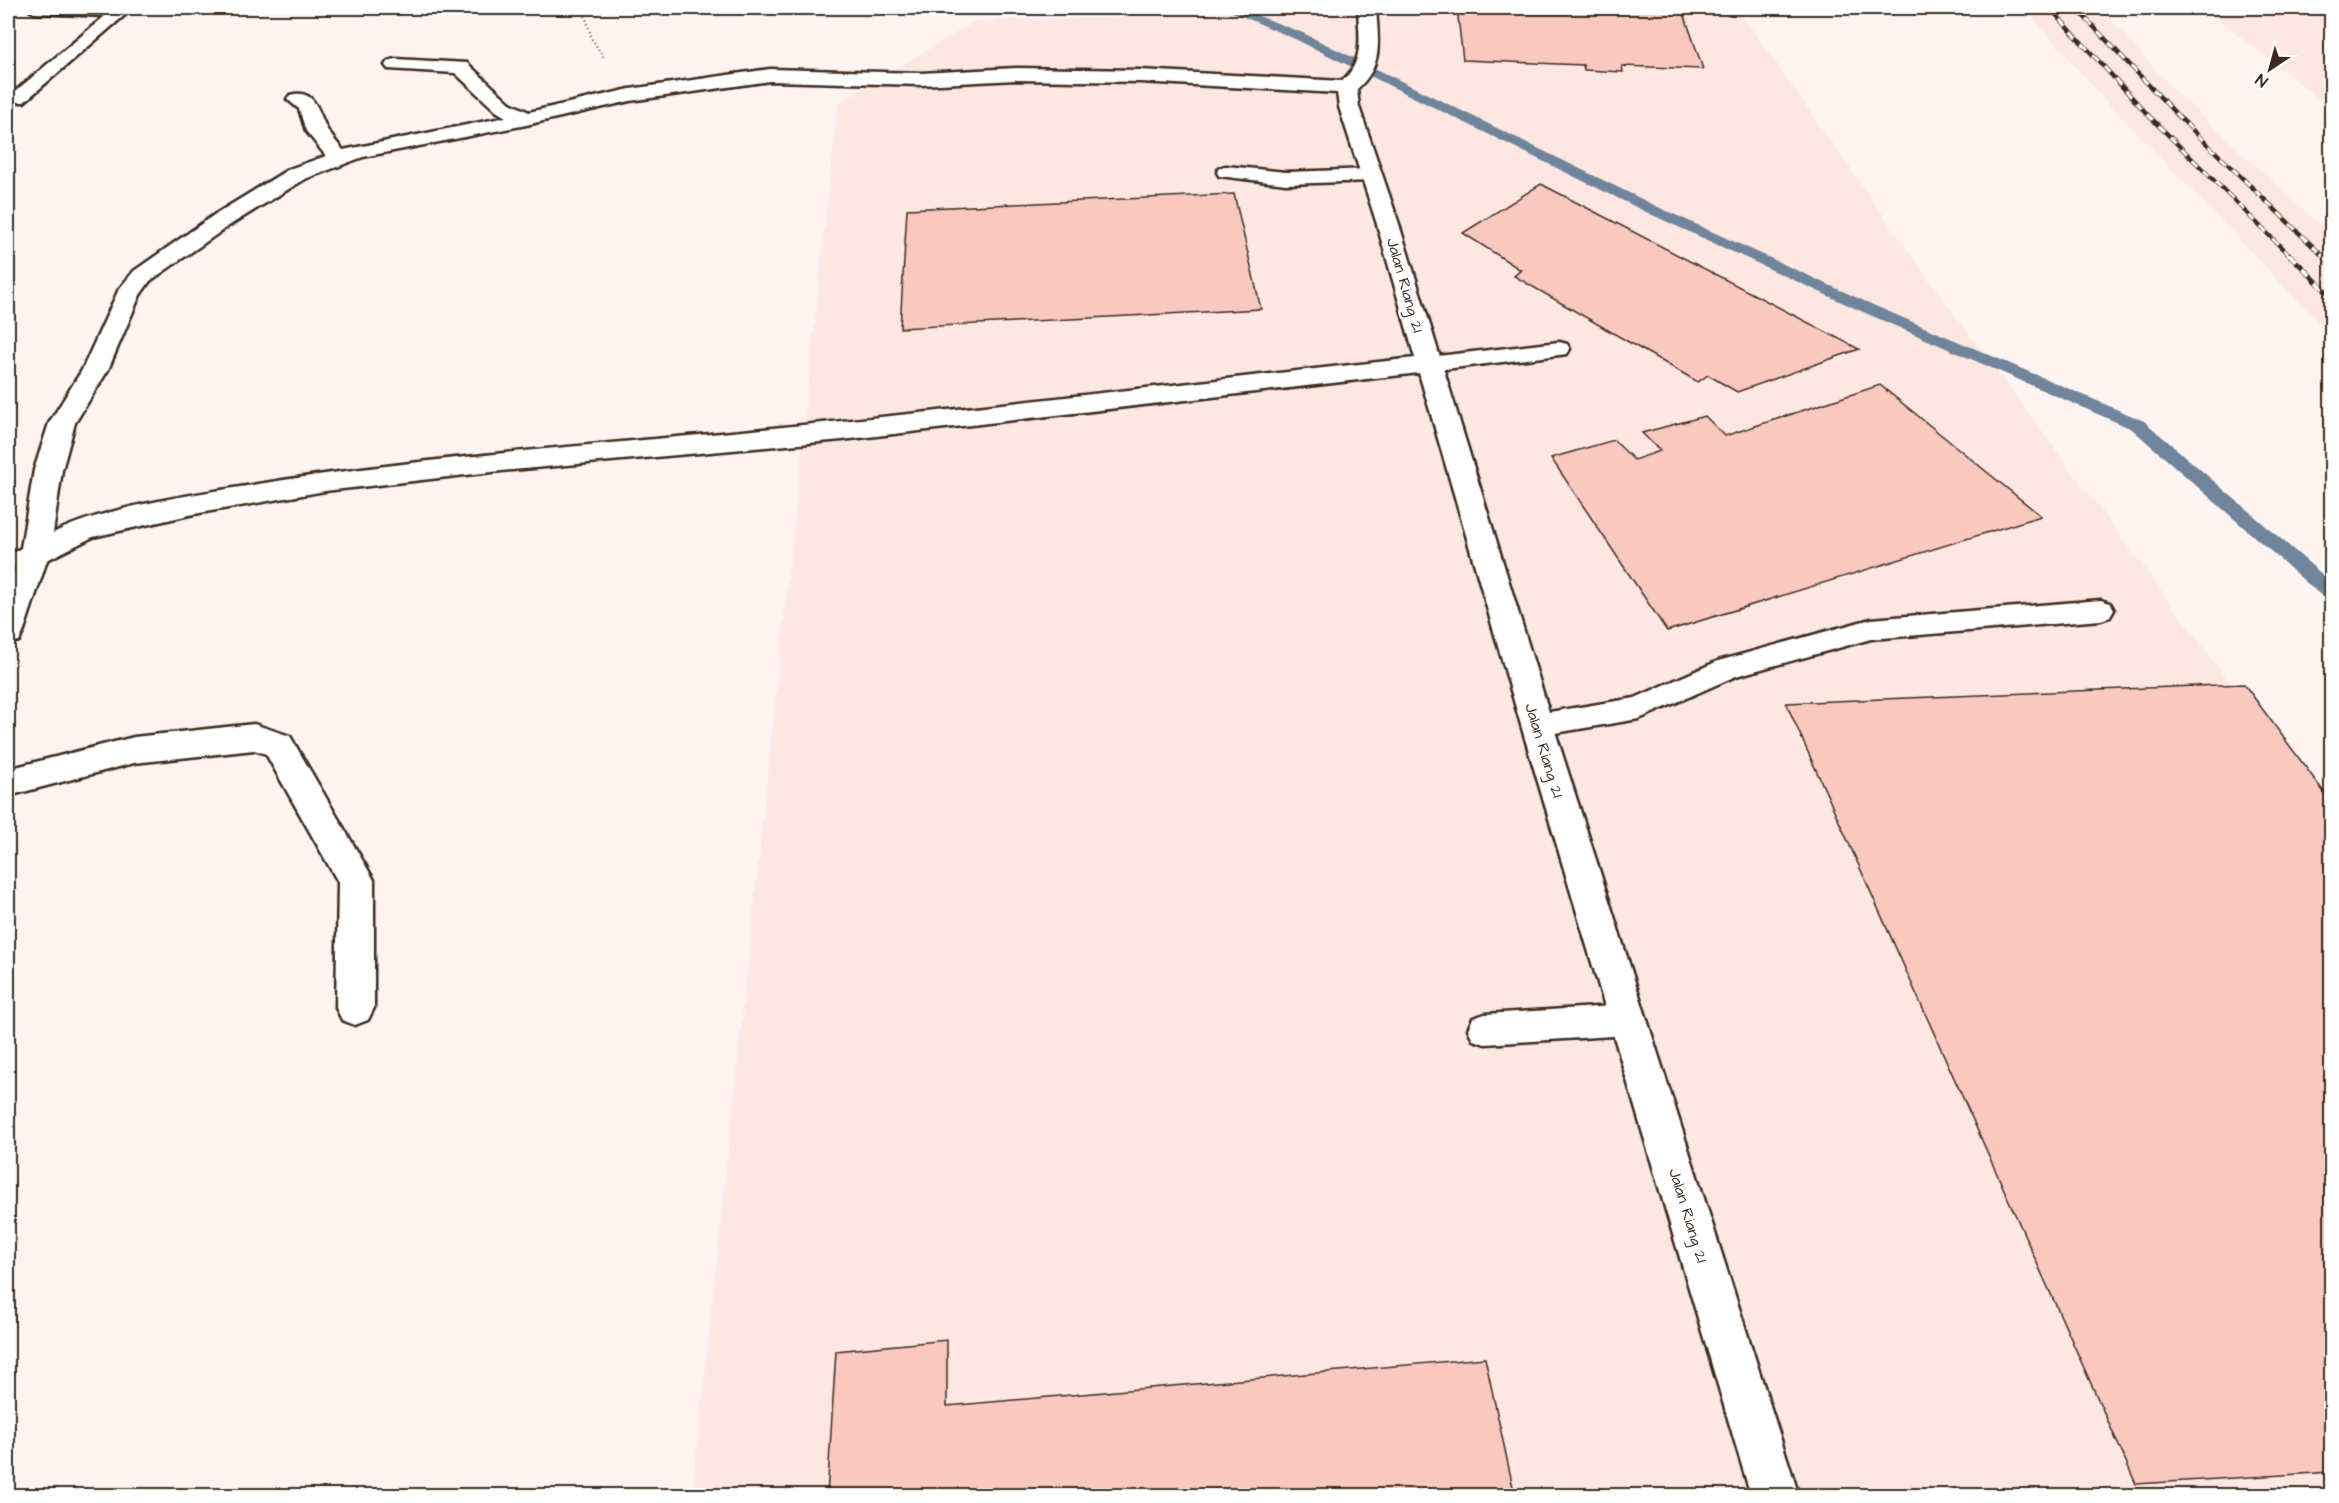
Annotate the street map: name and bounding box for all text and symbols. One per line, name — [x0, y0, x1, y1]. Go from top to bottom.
north arrow — [2240, 39, 2300, 99]
text: N — [2251, 68, 2272, 92]
street label: Jalan Riang 21 — [1380, 235, 1429, 335]
street label: Jalan Riang 21 — [1518, 700, 1569, 800]
street label: Jalan Riang 21 — [1662, 1165, 1713, 1265]

